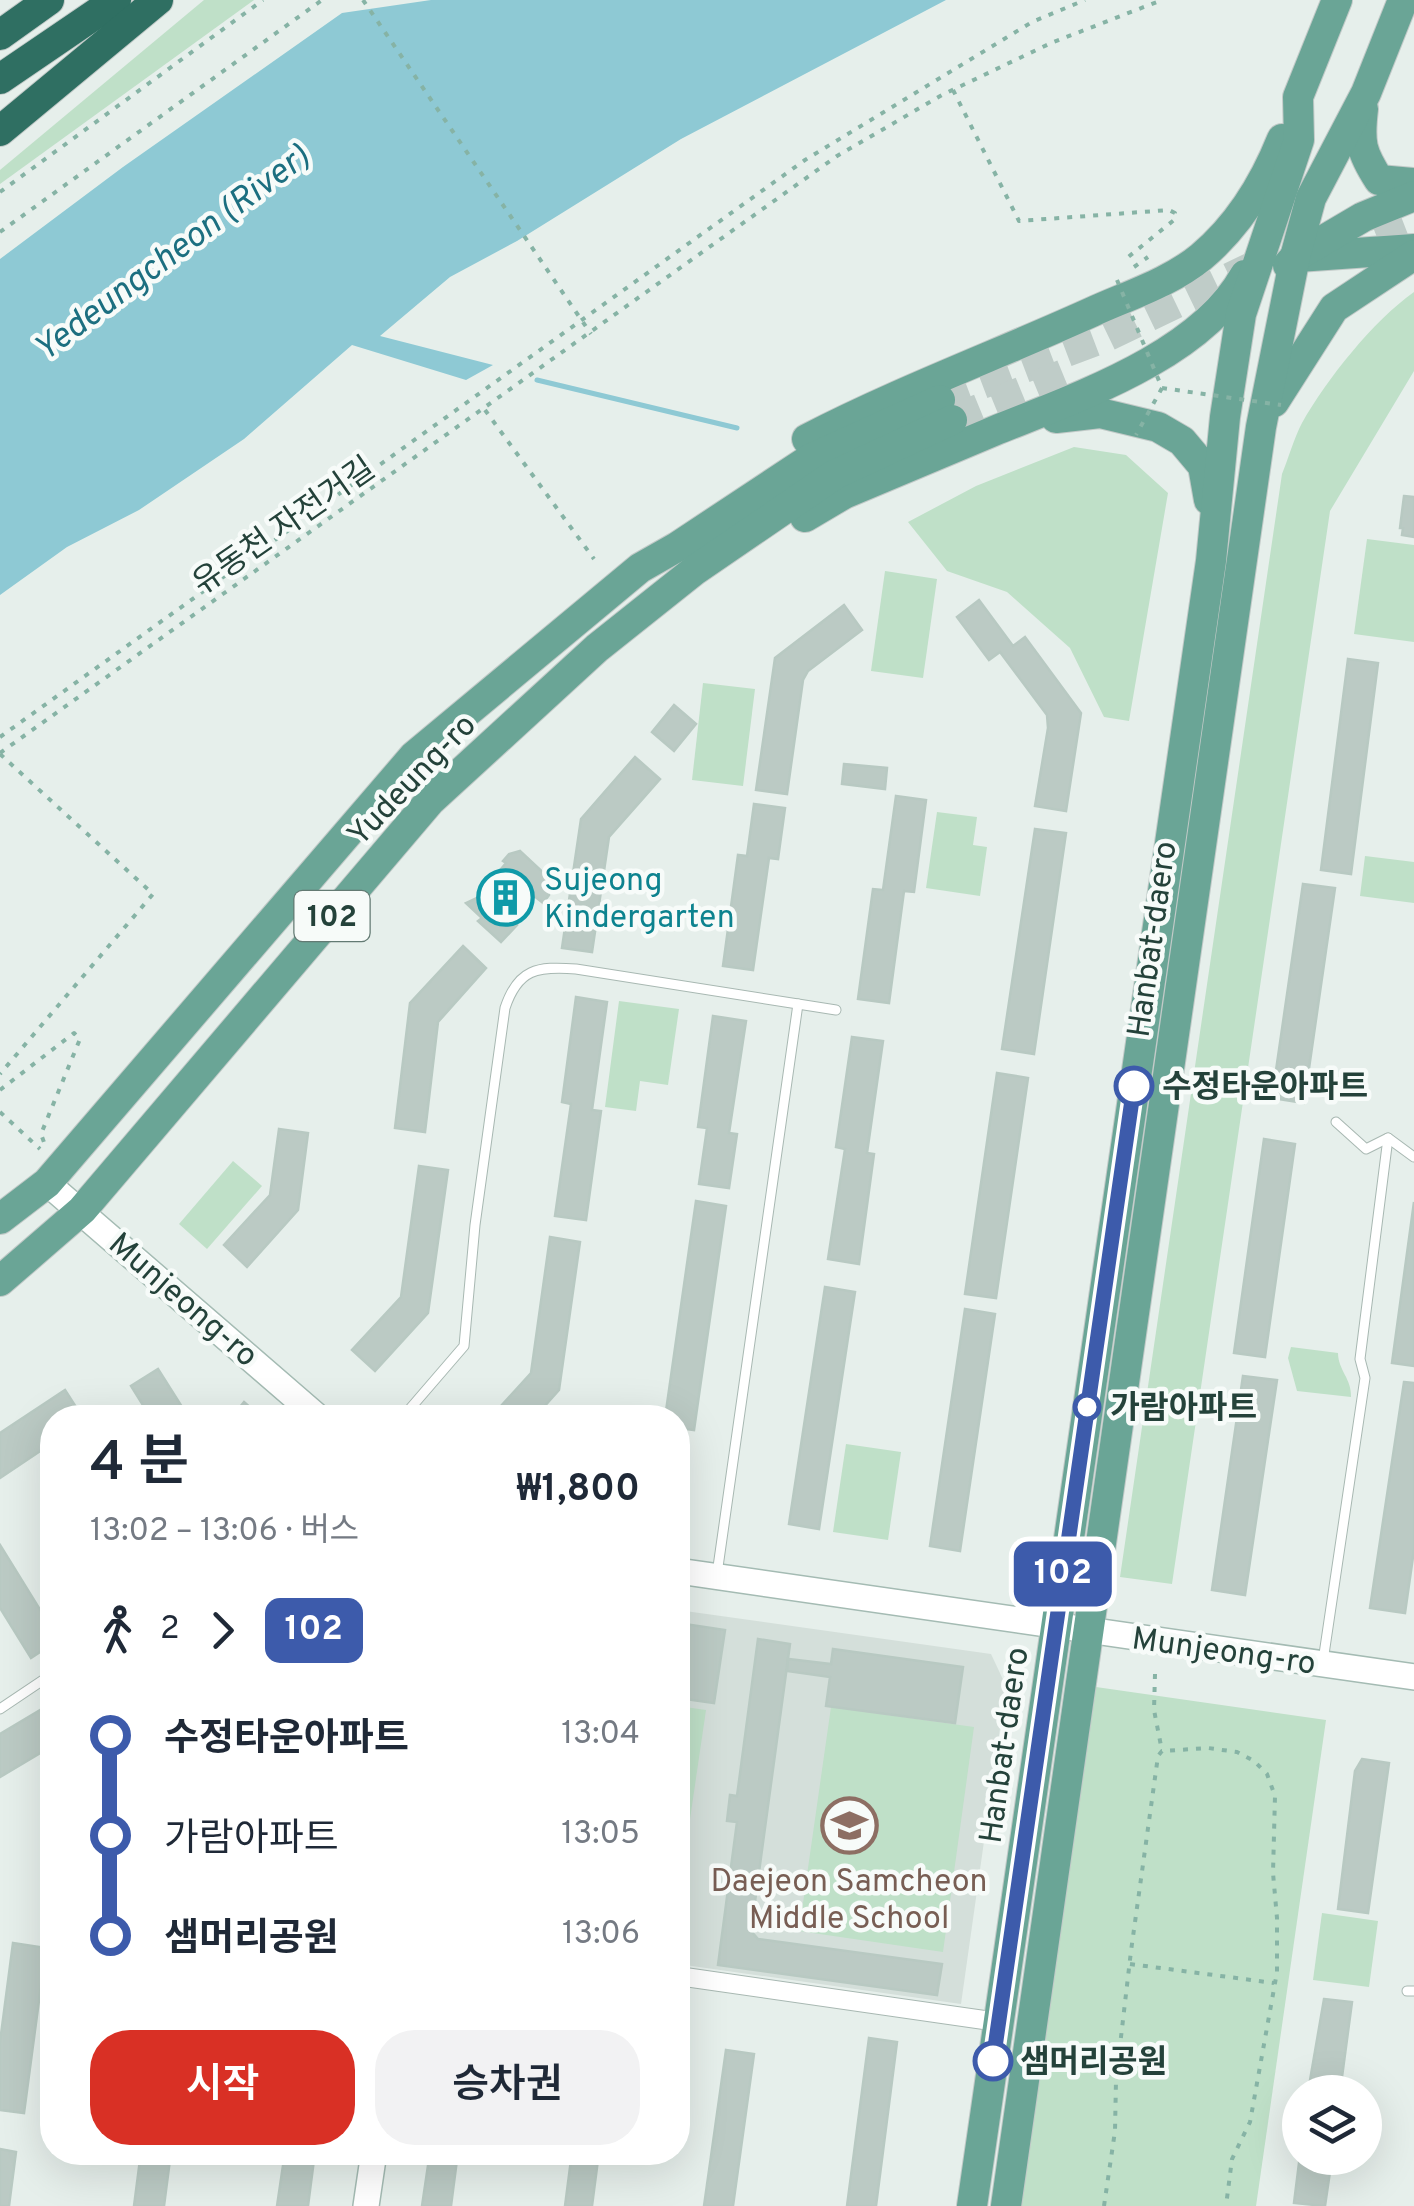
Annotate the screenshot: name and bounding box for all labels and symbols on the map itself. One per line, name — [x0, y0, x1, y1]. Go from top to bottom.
water label: Yedeungcheon (River) — [26, 136, 320, 373]
street label: 유동천 자전거길 — [186, 450, 384, 605]
street label: Yudeung-ro — [340, 707, 486, 856]
street label: Hanbat-daero — [1120, 839, 1188, 1040]
place label: Sujeong Kindergarten — [544, 862, 735, 939]
building icon: Sujeong Kindergarten — [475, 867, 535, 927]
road number: 102 — [294, 891, 370, 941]
marker: 수정타운아파트 — [1115, 1067, 1153, 1105]
place label: 수정타운아파트 — [1162, 1069, 1368, 1109]
street label: Munjeong-ro — [99, 1225, 265, 1377]
place label: 가람아파트 — [1110, 1390, 1257, 1430]
marker: 가람아파트 — [1074, 1394, 1100, 1420]
line badge: 102 — [1006, 1542, 1120, 1606]
street label: Munjeong-ro — [1129, 1620, 1318, 1686]
street label: Hanbat-daero — [972, 1645, 1040, 1846]
school or university icon: Daejeon Samcheon Middle School — [819, 1796, 879, 1856]
place label: Daejeon Samcheon Middle School — [711, 1863, 987, 1940]
marker: 샘머리공원 — [974, 2042, 1012, 2080]
place label: 샘머리공원 — [1020, 2044, 1167, 2084]

